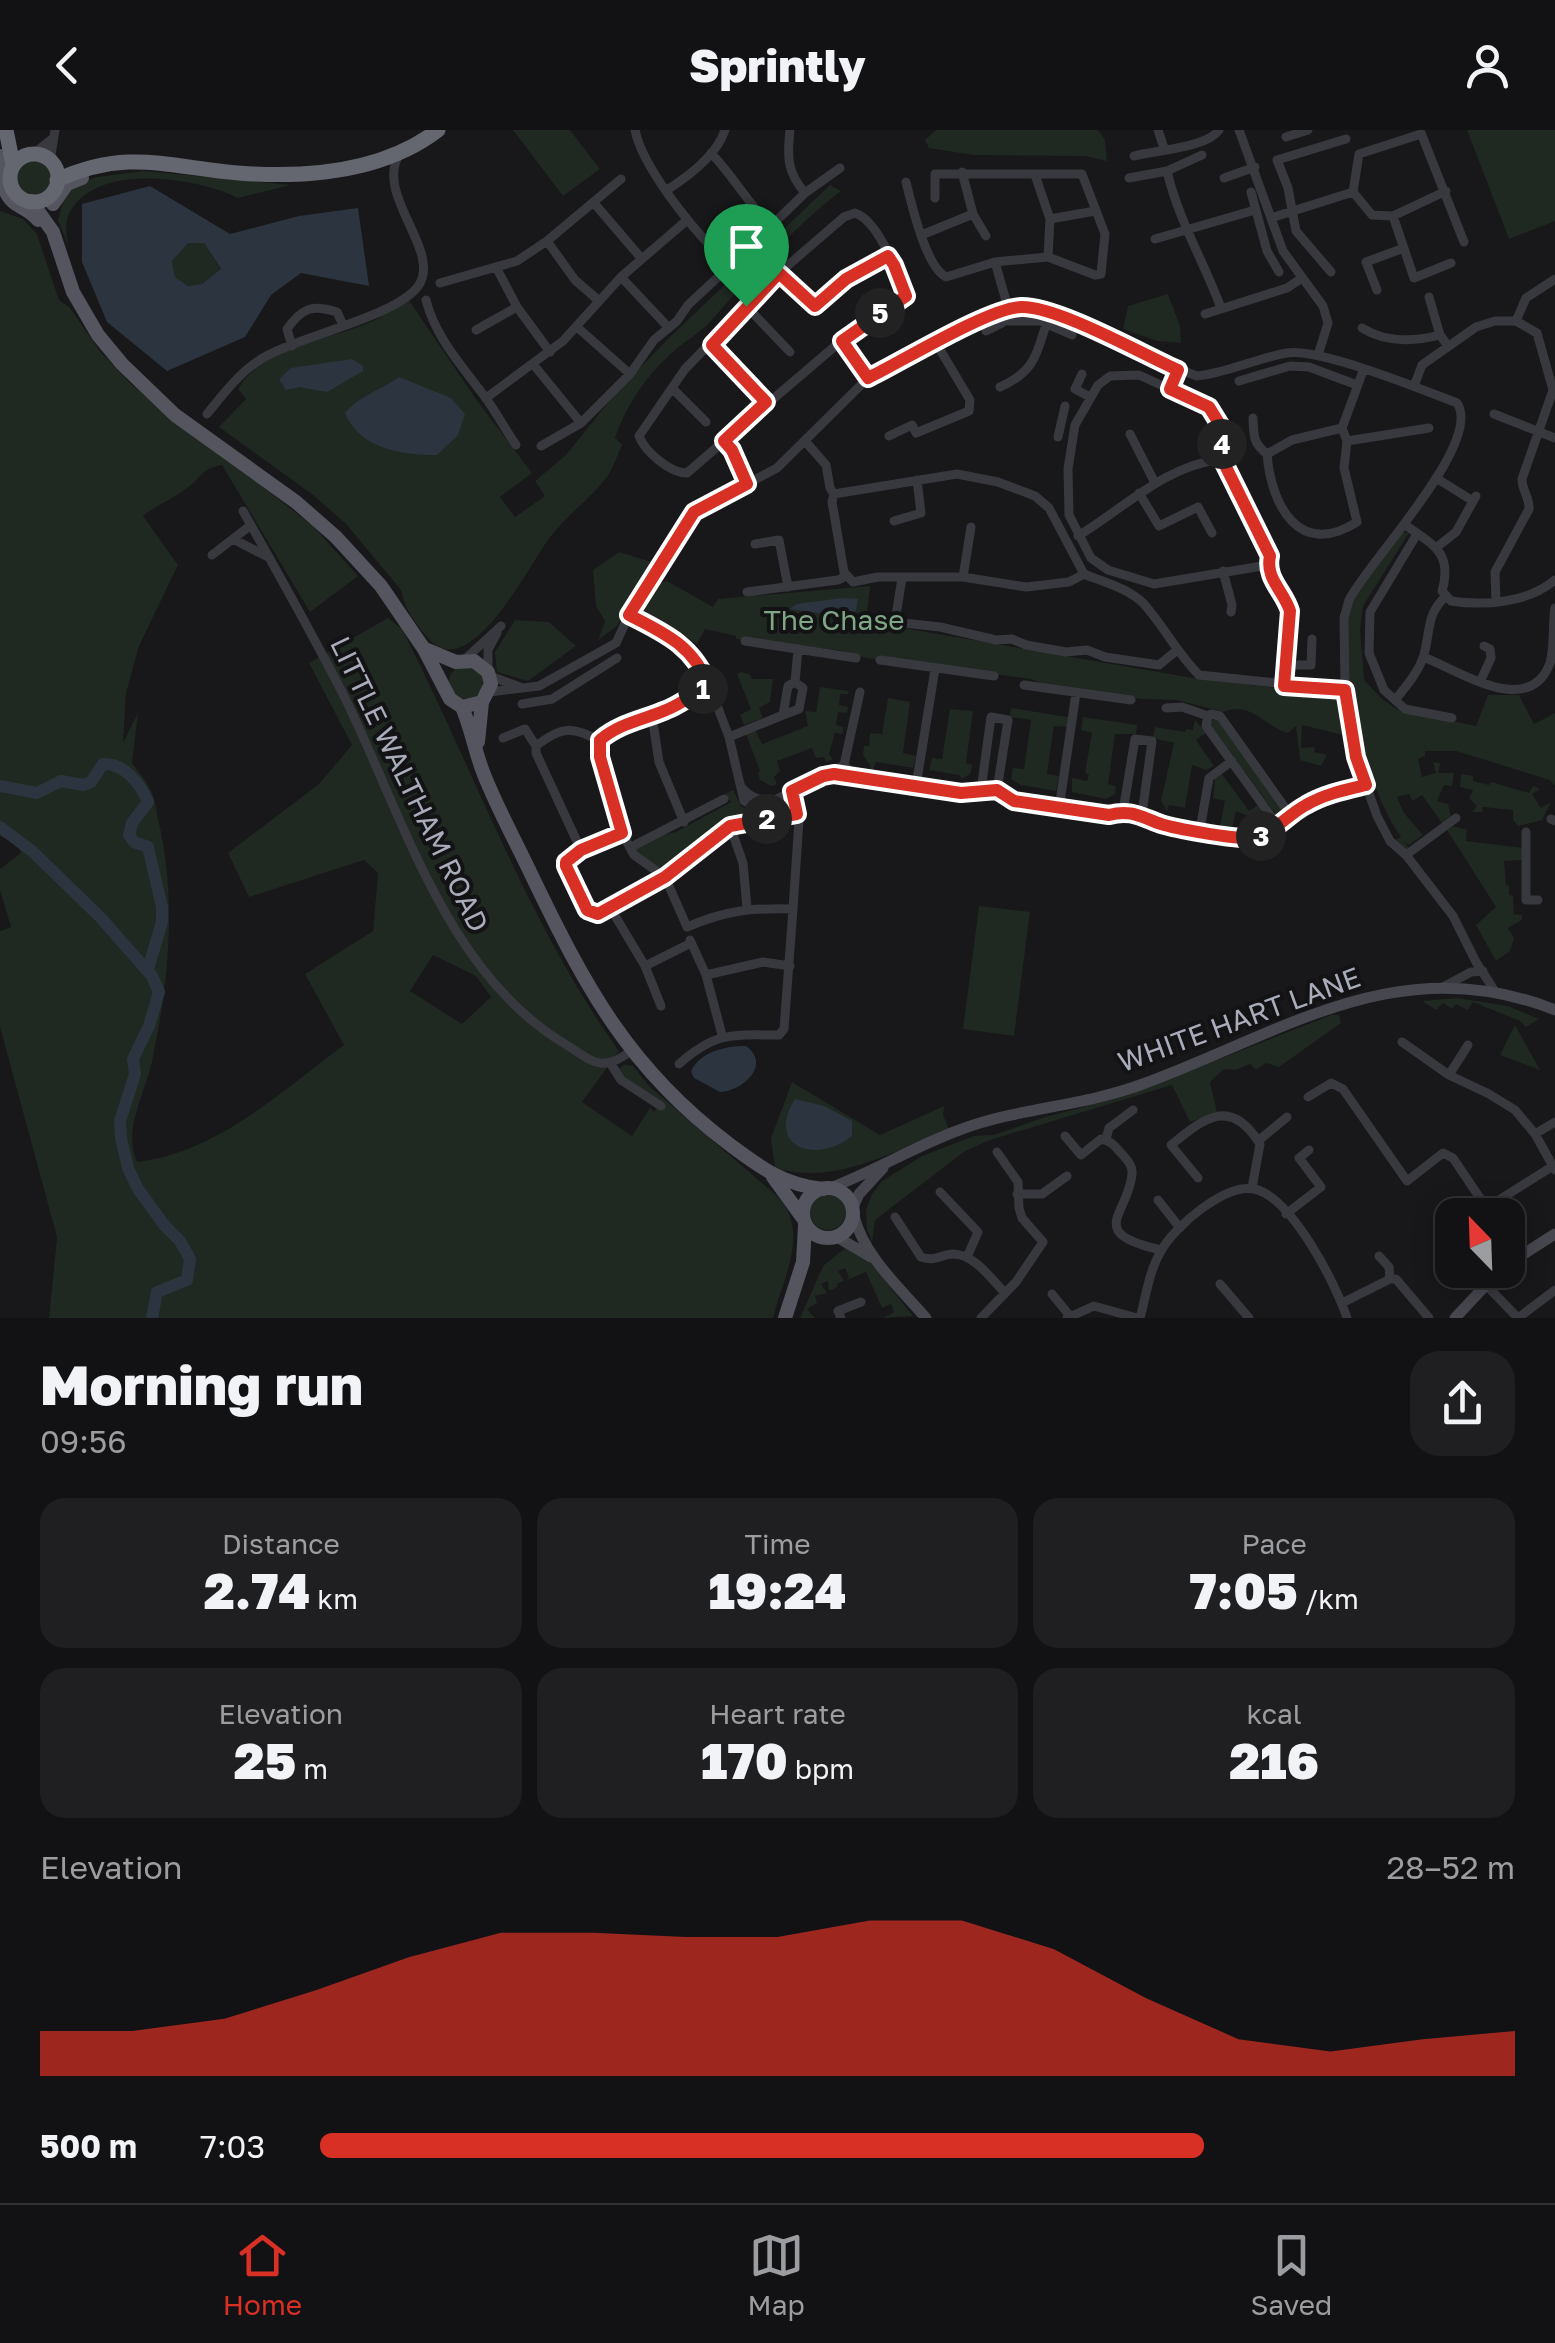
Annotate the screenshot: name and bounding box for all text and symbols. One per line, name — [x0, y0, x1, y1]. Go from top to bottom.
icon: back — [40, 38, 95, 93]
text: Sprintly — [689, 38, 866, 92]
icon: person — [1460, 38, 1515, 93]
pin — [704, 204, 789, 307]
icon: arrive — [719, 219, 774, 274]
pin: 5 — [855, 288, 905, 338]
text: 5 — [871, 296, 889, 329]
pin: 4 — [1197, 419, 1247, 469]
text: 4 — [1213, 427, 1231, 460]
park label: The Chase — [764, 603, 904, 636]
street label: LITTLE WALTHAM ROAD — [324, 631, 496, 937]
pin: 1 — [678, 664, 728, 714]
text: 1 — [696, 672, 710, 705]
pin: 2 — [742, 794, 792, 844]
text: 2 — [758, 802, 776, 835]
pin: 3 — [1236, 811, 1286, 861]
text: 3 — [1252, 819, 1270, 852]
street label: WHITE HART LANE — [1113, 960, 1365, 1078]
north arrow — [1435, 1198, 1525, 1288]
map controls — [1435, 1198, 1525, 1288]
text: Morning run — [40, 1351, 363, 1417]
button: share — [1410, 1351, 1515, 1456]
text: 09:56 — [40, 1422, 127, 1460]
text: Distance — [222, 1527, 340, 1560]
text: Time — [745, 1527, 810, 1560]
text: Pace — [1241, 1527, 1307, 1560]
text: 2.74 — [204, 1560, 310, 1620]
text: 19:24 — [708, 1560, 847, 1620]
text: 7:05 — [1189, 1560, 1298, 1620]
text: km — [310, 1582, 358, 1615]
text: /km — [1298, 1582, 1359, 1615]
text: Elevation — [219, 1697, 343, 1730]
text: Heart rate — [709, 1697, 846, 1730]
text: kcal — [1247, 1697, 1302, 1730]
text: 25 — [234, 1730, 296, 1790]
text: 170 — [701, 1730, 788, 1790]
text: 216 — [1229, 1730, 1319, 1790]
text: m — [296, 1752, 328, 1785]
text: bpm — [788, 1752, 854, 1785]
text: Elevation — [40, 1848, 182, 1886]
text: 28–52 m — [1387, 1848, 1515, 1886]
text: 500 m — [40, 2127, 137, 2165]
text: 7:03 — [200, 2127, 265, 2165]
tab: Home — [223, 2228, 302, 2321]
tab: Map — [748, 2228, 805, 2321]
tab: Saved — [1250, 2228, 1332, 2321]

